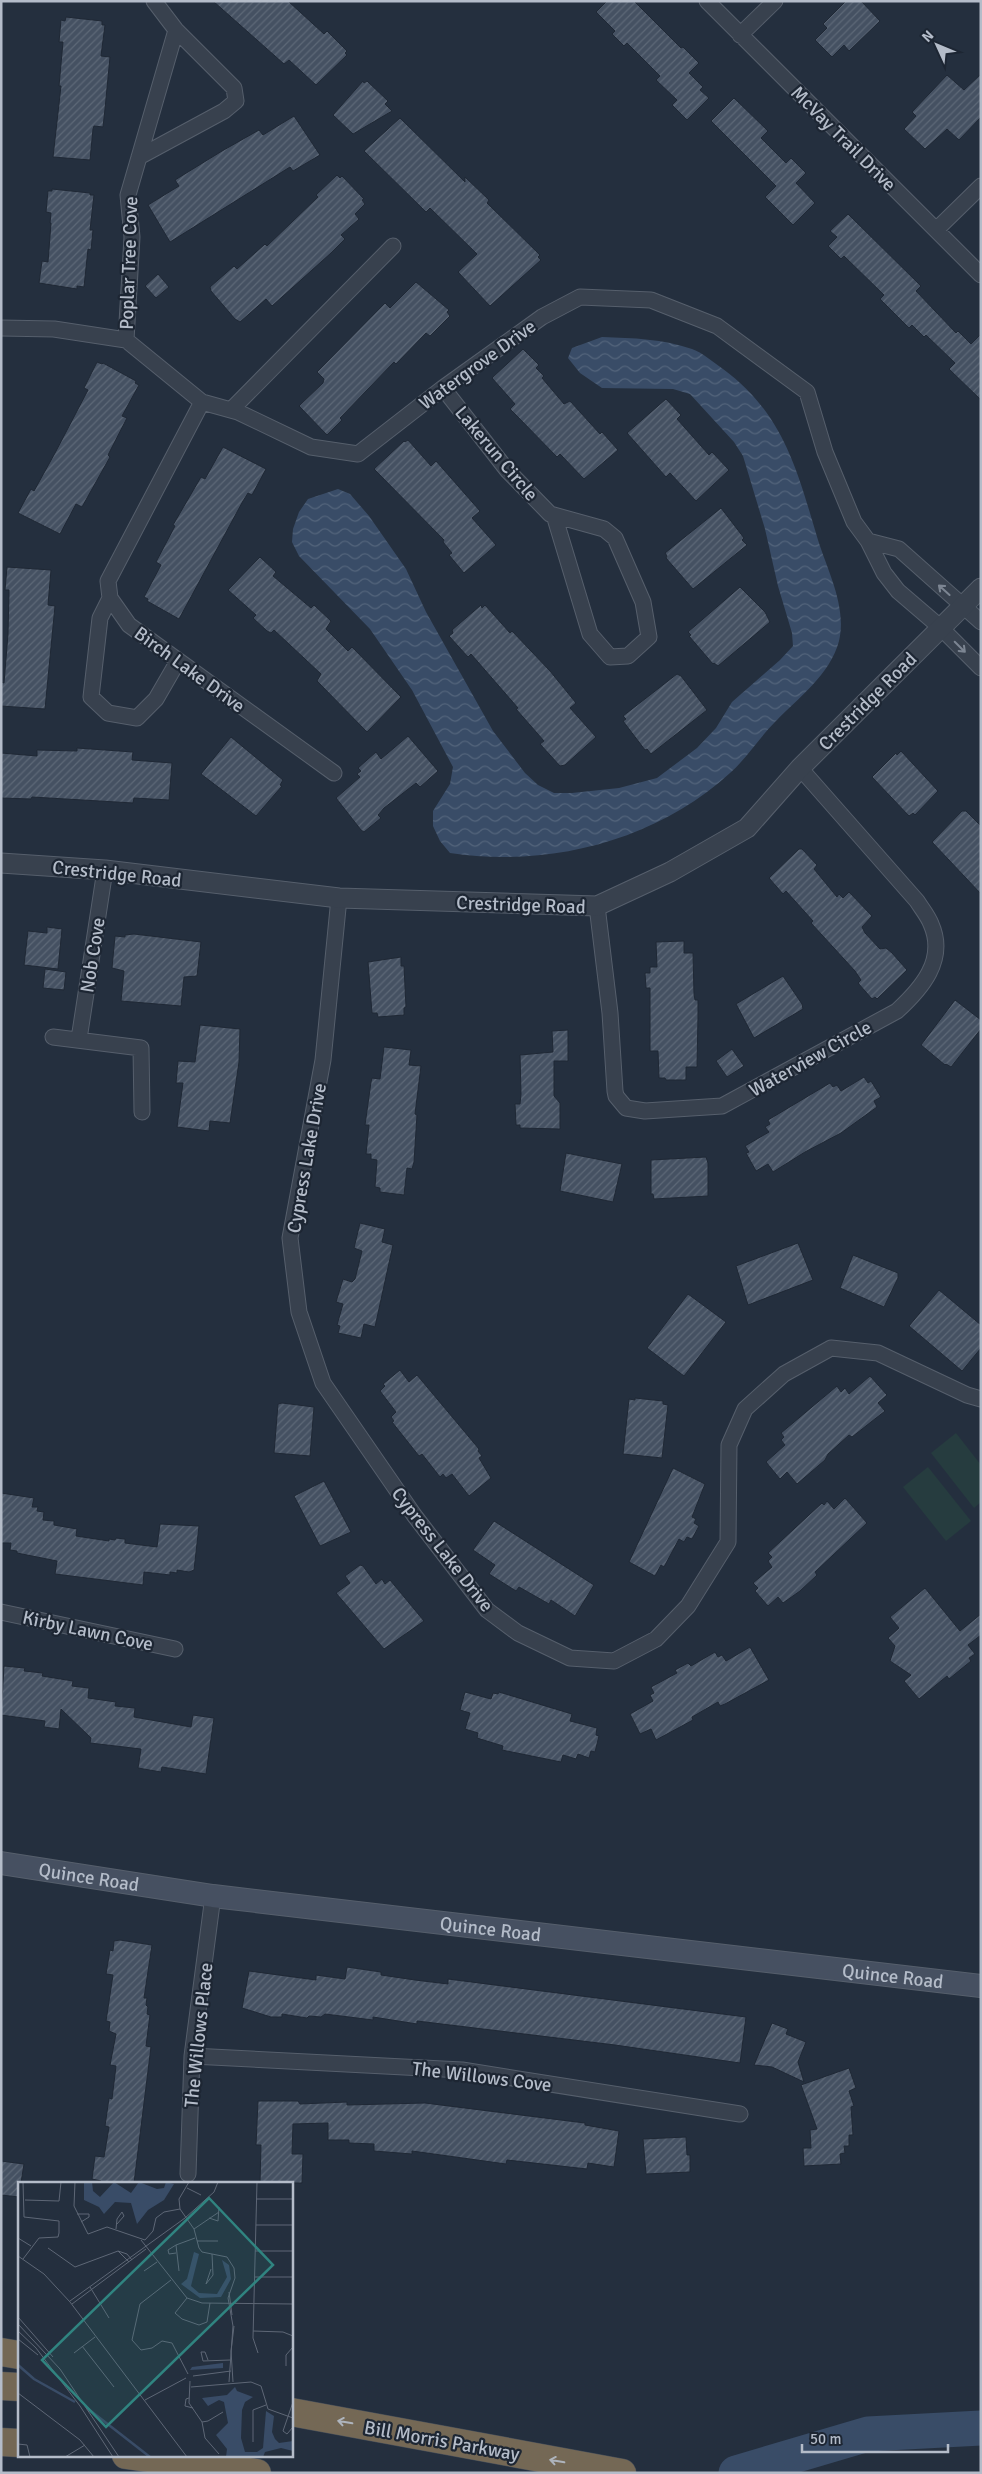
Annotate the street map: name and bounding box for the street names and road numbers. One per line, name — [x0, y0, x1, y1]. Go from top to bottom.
street label: McVay Trail Drive — [786, 81, 901, 196]
street label: Poplar Tree Cove — [115, 196, 143, 330]
street label: Watergrove Drive — [414, 314, 541, 415]
street label: Lakerun Circle — [449, 401, 543, 506]
street label: Birch Lake Drive — [129, 621, 250, 718]
street label: Crestridge Road — [813, 647, 922, 756]
street label: Crestridge Road — [51, 855, 183, 893]
street label: Crestridge Road — [456, 891, 586, 919]
street label: Nob Cove — [75, 916, 111, 995]
street label: Waterview Circle — [745, 1015, 876, 1102]
street label: Cypress Lake Drive — [282, 1081, 332, 1235]
street label: Cypress Lake Drive — [386, 1482, 498, 1617]
street label: Kirby Lawn Cove — [20, 1605, 155, 1657]
street label: Quince Road — [37, 1858, 141, 1897]
street label: Quince Road — [439, 1912, 542, 1947]
street label: Quince Road — [841, 1959, 944, 1994]
street label: The Willows Place — [179, 1961, 219, 2109]
street label: The Willows Cove — [411, 2057, 553, 2097]
street label: Bill Morris Parkway — [362, 2416, 521, 2466]

